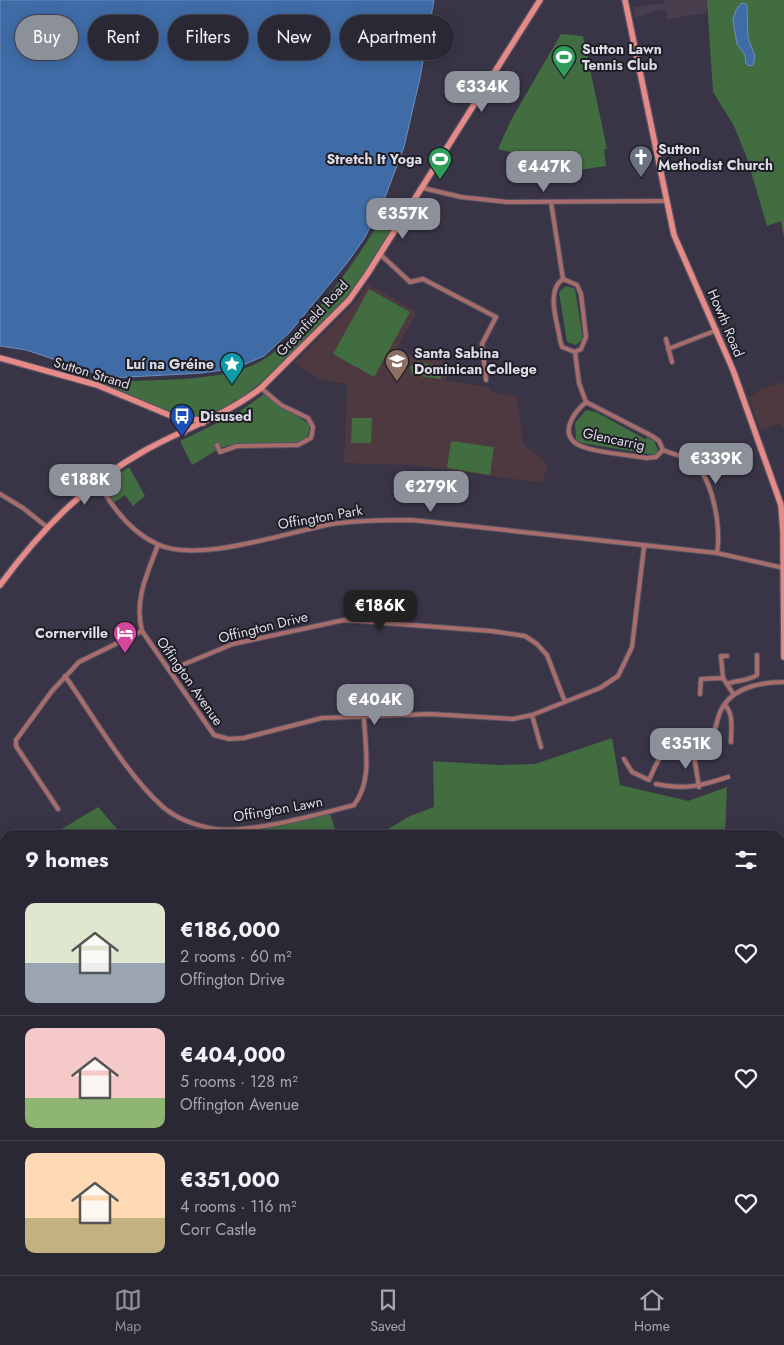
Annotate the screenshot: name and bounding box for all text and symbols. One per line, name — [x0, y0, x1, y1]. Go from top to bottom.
chip: Buy — [15, 15, 78, 60]
chip: Rent — [88, 15, 158, 60]
chip: Filters — [168, 15, 248, 60]
chip: New — [258, 15, 330, 60]
chip: Apartment — [340, 15, 454, 60]
place label: Sutton Lawn Tennis Club — [582, 39, 662, 75]
sports icon: Sutton Lawn Tennis Club — [551, 44, 577, 78]
pin: €334K — [447, 70, 517, 113]
text: €334K — [456, 75, 508, 98]
place label: Sutton Methodist Church — [658, 139, 773, 175]
church icon: Sutton Methodist Church — [628, 144, 654, 178]
sports icon: Stretch It Yoga — [427, 146, 453, 180]
place label: Stretch It Yoga — [326, 149, 422, 169]
pin: €447K — [509, 150, 579, 193]
text: €447K — [517, 155, 571, 178]
pin: €357K — [368, 198, 438, 240]
text: €357K — [377, 202, 429, 225]
street label: Greenfield Road — [271, 275, 353, 361]
street label: Howth Road — [703, 286, 749, 360]
place label: Santa Sabina Dominican College — [414, 343, 537, 379]
school or university icon: Santa Sabina Dominican College — [384, 348, 410, 382]
place icon: Luí na Gréine — [219, 351, 245, 385]
street label: Sutton Strand — [51, 352, 133, 394]
place label: Luí na Gréine — [126, 354, 214, 374]
bus stop icon: Disused — [169, 403, 195, 437]
place label: Disused — [200, 406, 252, 426]
street label: Glencarrig — [581, 423, 647, 455]
pin: €339K — [681, 442, 751, 485]
text: €339K — [690, 447, 742, 470]
pin: €188K — [50, 464, 120, 506]
text: €188K — [60, 468, 110, 491]
pin: €279K — [396, 470, 466, 513]
text: €279K — [405, 475, 457, 498]
street label: Offington Park — [276, 500, 365, 534]
pin: €186K — [345, 590, 415, 632]
text: €186K — [355, 594, 405, 617]
street label: Offington Drive — [216, 606, 310, 648]
hotel icon: Cornerville — [112, 620, 138, 654]
place label: Cornerville — [35, 623, 108, 643]
street label: Offington Avenue — [152, 633, 228, 729]
pin: €404K — [340, 684, 410, 726]
text: €404K — [348, 688, 402, 711]
pin: €351K — [651, 728, 721, 770]
text: €351K — [661, 732, 711, 755]
street label: Offington Lawn — [232, 791, 324, 827]
text: 9 homes — [25, 845, 109, 875]
icon: filters — [732, 846, 760, 874]
text: €186,000 — [180, 915, 280, 945]
icon: home — [65, 923, 125, 983]
icon: heart — [732, 939, 760, 967]
text: 2 rooms · 60 m² — [180, 945, 292, 968]
text: Offington Drive — [180, 968, 285, 991]
text: €404,000 — [180, 1040, 285, 1070]
icon: home — [65, 1048, 125, 1108]
icon: heart — [732, 1064, 760, 1092]
text: 5 rooms · 128 m² — [180, 1070, 298, 1093]
text: Offington Avenue — [180, 1093, 299, 1116]
text: €351,000 — [180, 1165, 280, 1195]
icon: home — [65, 1173, 125, 1233]
icon: heart — [732, 1189, 760, 1217]
text: 4 rooms · 116 m² — [180, 1195, 297, 1218]
text: Corr Castle — [180, 1218, 256, 1241]
tab: Map — [114, 1286, 142, 1336]
tab: Saved — [370, 1286, 406, 1336]
tab: Home — [634, 1286, 670, 1336]

